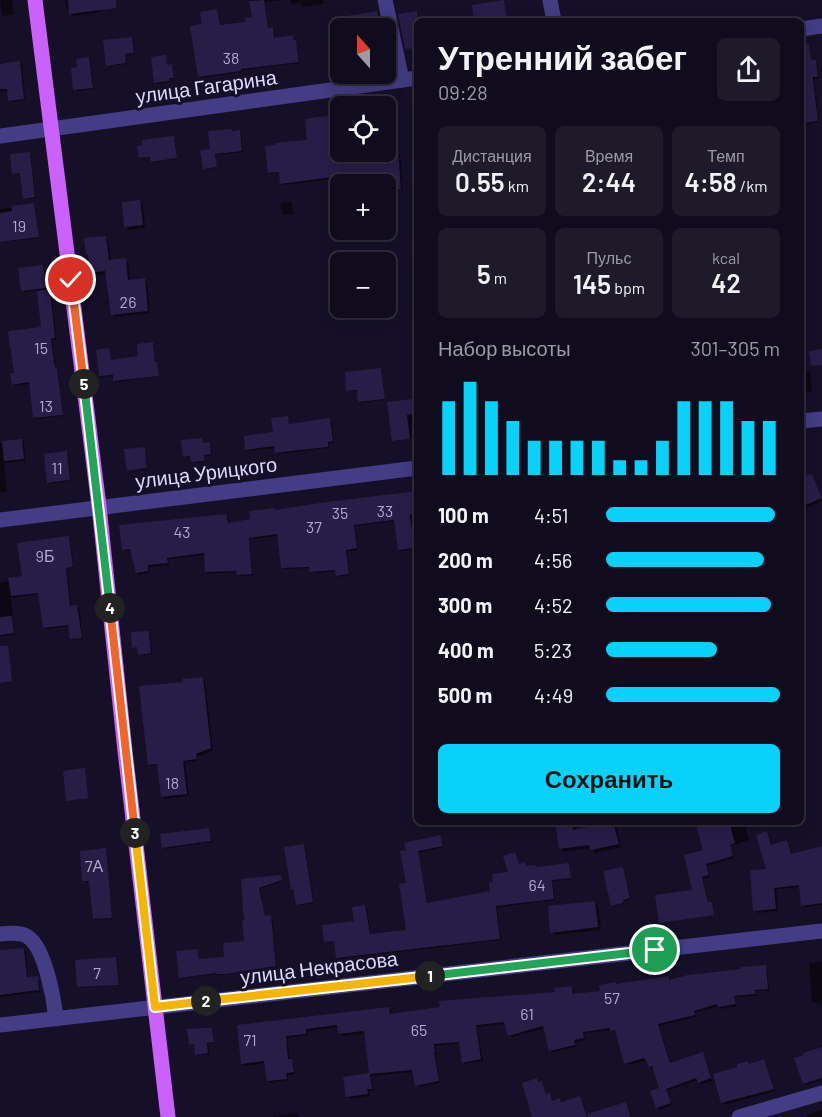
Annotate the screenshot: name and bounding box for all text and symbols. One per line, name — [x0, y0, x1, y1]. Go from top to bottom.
north arrow — [330, 18, 396, 84]
map controls — [330, 18, 396, 318]
text: Утренний забег — [438, 37, 687, 77]
button: share — [717, 38, 780, 101]
house number: 38 — [223, 48, 239, 67]
street label: улица Гагарина — [134, 64, 279, 108]
text: 09:28 — [438, 80, 488, 104]
button: locate — [330, 96, 396, 162]
text: Дистанция — [452, 146, 532, 165]
text: Время — [585, 146, 633, 165]
text: Темп — [707, 146, 745, 165]
text: 0.55 — [455, 166, 504, 197]
text: 2:44 — [582, 166, 636, 197]
text: 4:58 — [685, 166, 737, 197]
button: + — [330, 174, 396, 240]
text: km — [504, 176, 529, 195]
text: /km — [737, 176, 767, 195]
house number: 19 — [12, 216, 26, 235]
text: Пульс — [587, 248, 631, 267]
text: kcal — [712, 248, 740, 267]
button: − — [330, 252, 396, 318]
pin — [45, 254, 96, 305]
text: 5 — [477, 258, 491, 289]
icon: check — [54, 263, 87, 296]
text: 42 — [711, 267, 741, 298]
text: m — [491, 268, 507, 287]
text: 145 — [573, 268, 611, 299]
text: bpm — [611, 278, 645, 297]
house number: 26 — [120, 292, 136, 311]
text: Набор высоты — [438, 336, 571, 360]
text: 301–305 m — [691, 336, 780, 360]
house number: 15 — [34, 338, 48, 357]
pin: 5 — [69, 369, 99, 399]
text: 5 — [80, 374, 88, 393]
house number: 13 — [39, 396, 53, 415]
street label: улица Урицкого — [134, 451, 278, 493]
house number: 11 — [51, 458, 63, 477]
house number: 33 — [377, 501, 393, 520]
house number: 35 — [332, 503, 348, 522]
text: 100 m — [438, 503, 489, 527]
text: 4:51 — [534, 503, 569, 527]
house number: 37 — [306, 517, 322, 536]
house number: 43 — [173, 522, 191, 541]
house number: 9Б — [36, 546, 54, 565]
text: 200 m — [438, 548, 493, 572]
text: 4:56 — [534, 548, 572, 572]
pin: 4 — [95, 593, 125, 623]
text: 300 m — [438, 593, 492, 617]
text: 4:52 — [534, 593, 573, 617]
text: 4 — [105, 598, 115, 617]
text: 400 m — [438, 638, 494, 662]
text: 5:23 — [534, 638, 572, 662]
text: 500 m — [438, 683, 492, 707]
text: 4:49 — [534, 683, 573, 707]
button: Сохранить — [438, 744, 780, 813]
house number: 18 — [165, 773, 179, 792]
pin: 3 — [120, 818, 150, 848]
text: 3 — [131, 823, 139, 842]
house number: 7А — [85, 856, 103, 875]
house number: 64 — [528, 875, 546, 894]
pin — [629, 924, 680, 975]
icon: arrive — [638, 933, 671, 966]
street label: улица Некрасова — [239, 945, 400, 989]
pin: 1 — [415, 961, 445, 991]
house number: 7 — [93, 963, 101, 982]
text: 1 — [427, 966, 433, 985]
pin: 2 — [191, 986, 221, 1016]
house number: 57 — [604, 988, 620, 1007]
text: 2 — [202, 991, 210, 1010]
house number: 61 — [520, 1004, 534, 1023]
house number: 65 — [411, 1020, 427, 1039]
house number: 71 — [243, 1030, 257, 1049]

